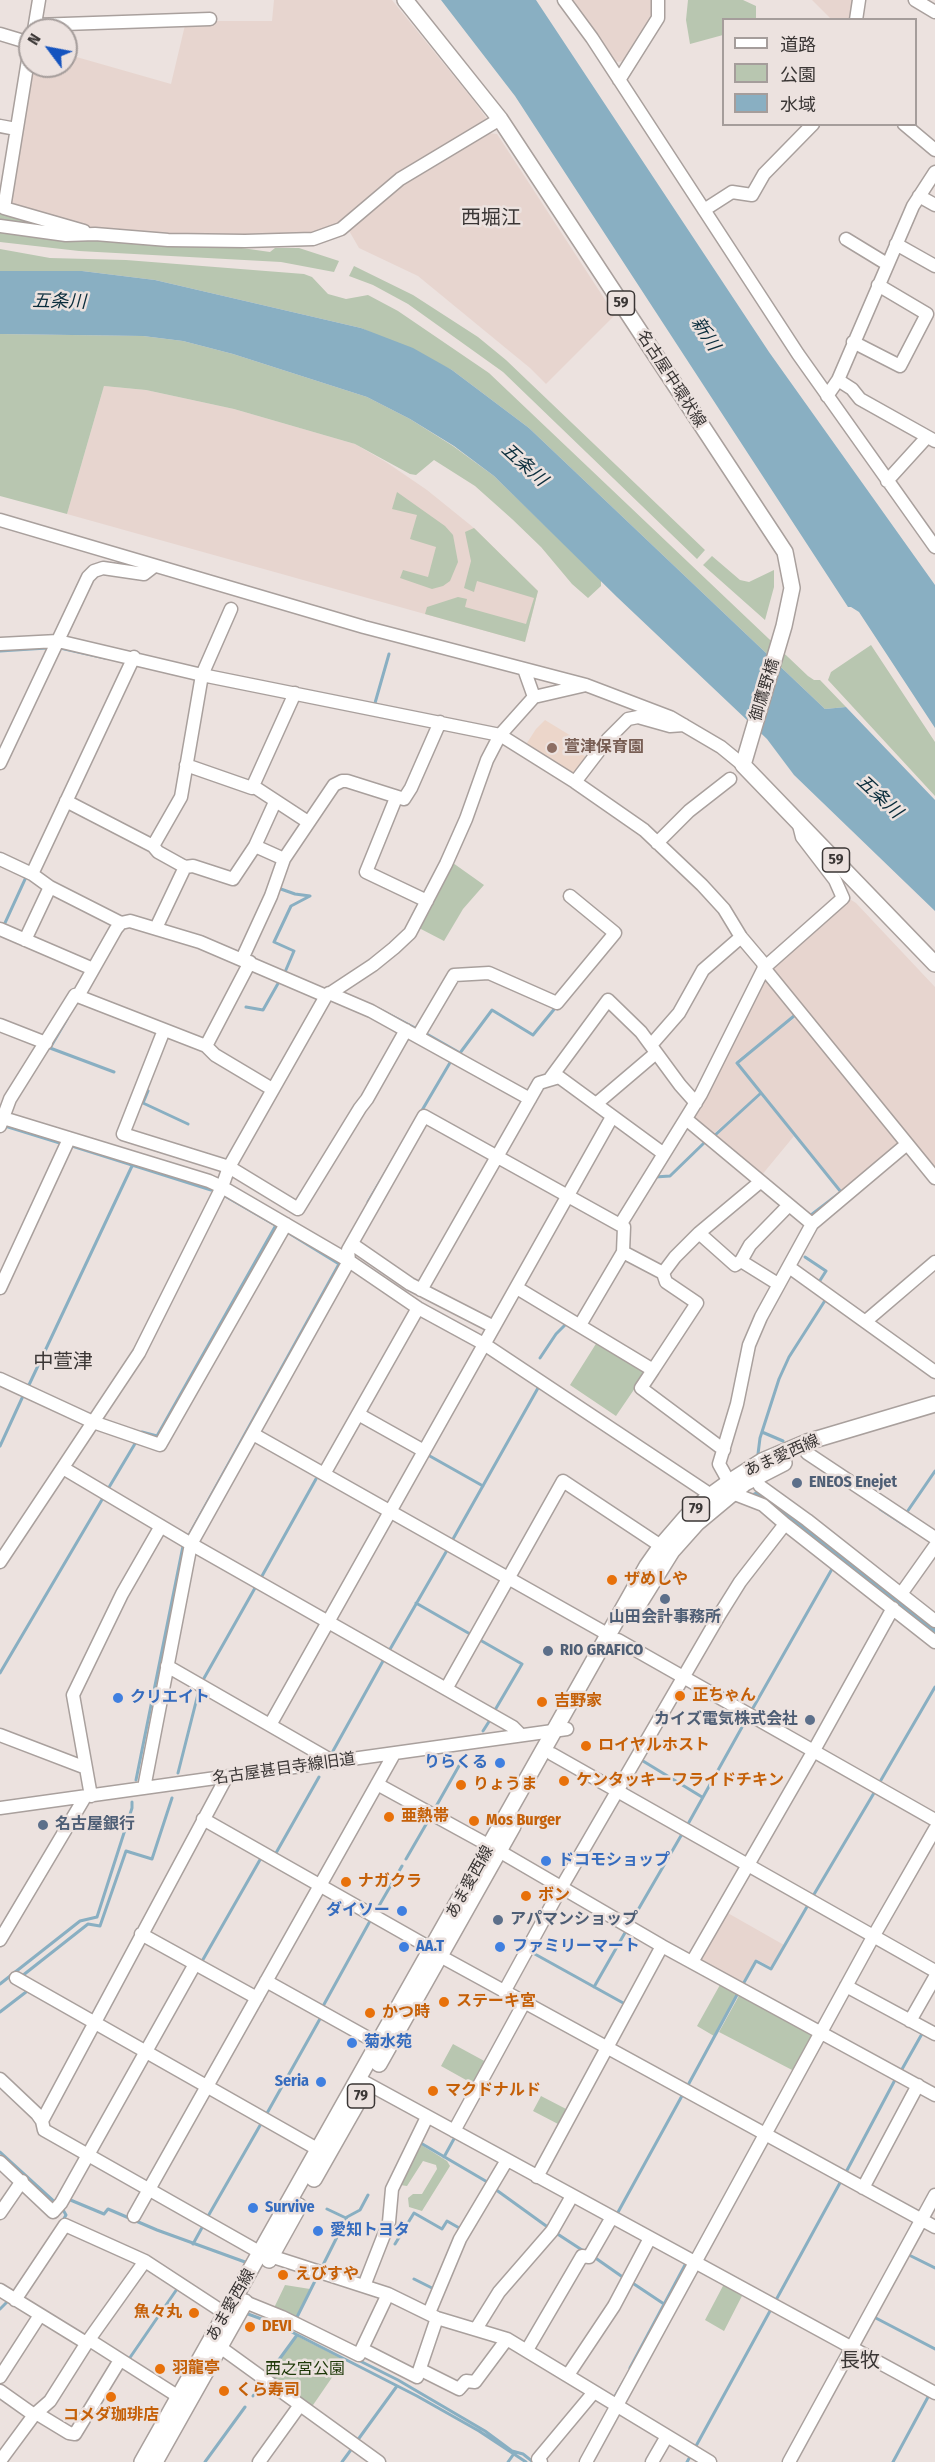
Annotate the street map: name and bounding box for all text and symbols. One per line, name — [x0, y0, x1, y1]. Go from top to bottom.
north arrow — [18, 18, 78, 78]
legend — [722, 18, 917, 126]
text: N — [23, 30, 45, 48]
text: 道路 — [780, 34, 816, 56]
text: 公園 — [780, 64, 816, 86]
text: 水域 — [780, 94, 816, 116]
district label: 西堀江 — [461, 206, 521, 230]
water label: 五条川 — [32, 291, 86, 313]
road number: 59 — [608, 291, 634, 315]
water label: 新川 — [686, 313, 724, 355]
street label: 名古屋中環状線 — [632, 327, 710, 431]
water label: 五条川 — [497, 439, 551, 491]
street label: 御鷹野橋 — [746, 657, 784, 723]
place label: 萱津保育園 — [564, 738, 644, 758]
marker: 萱津保育園 — [545, 741, 559, 755]
water label: 五条川 — [852, 771, 906, 823]
road number: 59 — [822, 848, 850, 872]
district label: 中萱津 — [33, 1350, 93, 1374]
street label: あま愛西線 — [742, 1431, 822, 1481]
place label: ENEOS Enejet — [809, 1473, 897, 1493]
marker: ENEOS Enejet — [790, 1476, 804, 1490]
road number: 79 — [682, 1497, 710, 1521]
place label: ザめしや — [624, 1570, 688, 1590]
marker: ザめしや — [605, 1573, 619, 1587]
marker: 山田会計事務所 — [658, 1592, 672, 1606]
place label: 山田会計事務所 — [609, 1608, 721, 1628]
place label: RIO GRAFICO — [560, 1641, 643, 1661]
marker: RIO GRAFICO — [541, 1644, 555, 1658]
place label: 正ちゃん — [692, 1686, 756, 1706]
place label: クリエイト — [130, 1688, 210, 1708]
marker: 正ちゃん — [673, 1689, 687, 1703]
marker: クリエイト — [111, 1691, 125, 1705]
place label: 吉野家 — [554, 1692, 602, 1712]
marker: 吉野家 — [535, 1695, 549, 1709]
place label: カイズ電気株式会社 — [654, 1710, 798, 1730]
marker: カイズ電気株式会社 — [803, 1713, 817, 1727]
place label: ロイヤルホスト — [598, 1736, 710, 1756]
marker: ロイヤルホスト — [579, 1739, 593, 1753]
street label: 名古屋甚目寺線旧道 — [211, 1749, 357, 1789]
place label: りらくる — [424, 1753, 488, 1773]
marker: りらくる — [493, 1756, 507, 1770]
place label: ケンタッキーフライドチキン — [576, 1771, 784, 1791]
marker: ケンタッキーフライドチキン — [557, 1774, 571, 1788]
place label: りょうま — [473, 1775, 537, 1795]
marker: りょうま — [454, 1778, 468, 1792]
place label: 亜熱帯 — [401, 1807, 449, 1827]
marker: 亜熱帯 — [382, 1810, 396, 1824]
place label: Mos Burger — [486, 1811, 561, 1831]
marker: Mos Burger — [467, 1814, 481, 1828]
place label: 名古屋銀行 — [55, 1815, 135, 1835]
marker: 名古屋銀行 — [36, 1818, 50, 1832]
street label: あま愛西線 — [442, 1842, 498, 1922]
place label: ドコモショップ — [558, 1851, 670, 1871]
marker: ドコモショップ — [539, 1854, 553, 1868]
place label: ナガクラ — [358, 1872, 422, 1892]
marker: ナガクラ — [339, 1875, 353, 1889]
place label: ボン — [538, 1886, 570, 1906]
marker: ボン — [519, 1889, 533, 1903]
place label: ダイソー — [326, 1901, 390, 1921]
marker: ダイソー — [395, 1904, 409, 1918]
place label: アパマンショップ — [510, 1910, 638, 1930]
marker: アパマンショップ — [491, 1913, 505, 1927]
place label: AA.T — [416, 1937, 444, 1957]
place label: ファミリーマート — [512, 1937, 640, 1957]
marker: AA.T — [397, 1940, 411, 1954]
marker: ファミリーマート — [493, 1940, 507, 1954]
place label: ステーキ宮 — [456, 1992, 536, 2012]
marker: ステーキ宮 — [437, 1995, 451, 2009]
place label: かつ時 — [382, 2003, 430, 2023]
marker: かつ時 — [363, 2006, 377, 2020]
place label: 菊水苑 — [364, 2033, 412, 2053]
marker: 菊水苑 — [345, 2036, 359, 2050]
place label: Seria — [275, 2072, 309, 2092]
marker: Seria — [314, 2075, 328, 2089]
place label: マクドナルド — [445, 2081, 541, 2101]
road number: 79 — [348, 2084, 374, 2108]
marker: マクドナルド — [426, 2084, 440, 2098]
place label: Survive — [265, 2198, 315, 2218]
marker: Survive — [246, 2201, 260, 2215]
place label: 愛知トヨタ — [330, 2221, 410, 2241]
marker: 愛知トヨタ — [311, 2224, 325, 2238]
place label: えびすや — [295, 2265, 359, 2285]
street label: あま愛西線 — [203, 2266, 259, 2344]
marker: えびすや — [276, 2268, 290, 2282]
place label: 魚々丸 — [134, 2303, 182, 2323]
marker: 魚々丸 — [187, 2306, 201, 2320]
place label: DEVI — [262, 2317, 292, 2337]
marker: DEVI — [243, 2320, 257, 2334]
district label: 長牧 — [840, 2349, 880, 2373]
place label: 羽龍亭 — [172, 2359, 220, 2379]
park label: 西之宮公園 — [265, 2360, 345, 2380]
marker: 羽龍亭 — [153, 2362, 167, 2376]
place label: くら寿司 — [236, 2381, 300, 2401]
marker: くら寿司 — [217, 2384, 231, 2398]
marker: コメダ珈琲店 — [104, 2390, 118, 2404]
place label: コメダ珈琲店 — [63, 2406, 159, 2426]

